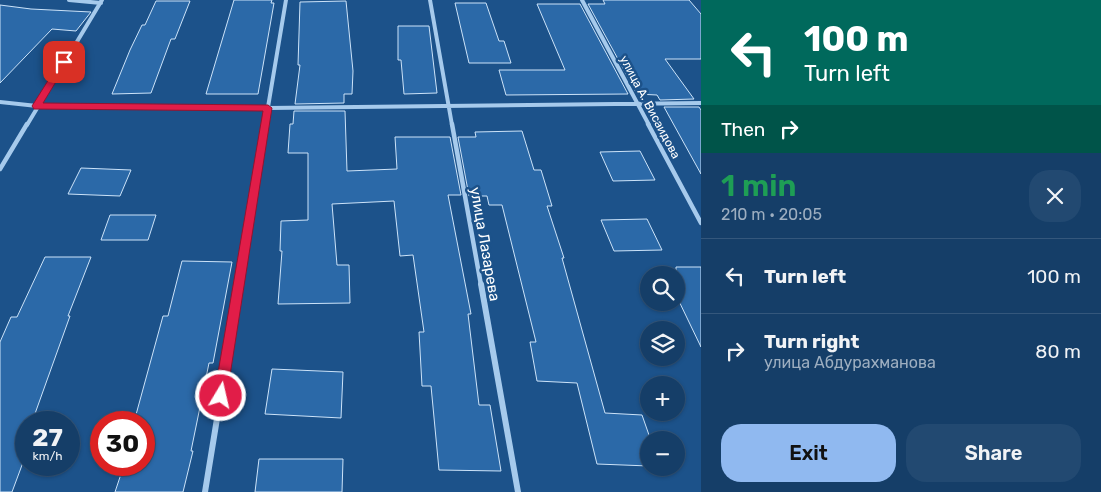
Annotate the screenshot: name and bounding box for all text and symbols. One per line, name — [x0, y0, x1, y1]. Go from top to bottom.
text: 100 m — [804, 18, 909, 60]
icon: left — [721, 20, 786, 85]
pin — [43, 41, 85, 83]
icon: arrive — [50, 48, 78, 76]
street label: улица А. Висаидова — [617, 53, 683, 161]
text: Turn left — [804, 60, 890, 87]
icon: right — [775, 115, 803, 143]
text: Then — [721, 118, 765, 141]
text: 1 min — [721, 168, 796, 204]
button: close — [1029, 170, 1081, 222]
street label: улица Лазарева — [466, 185, 504, 303]
text: 210 m · 20:05 — [721, 205, 822, 224]
icon: left — [721, 262, 749, 290]
text: Turn left — [764, 265, 846, 288]
text: 100 m — [1027, 265, 1081, 288]
map controls — [640, 266, 685, 476]
button: search — [640, 266, 685, 311]
button: layers — [640, 321, 685, 366]
text: Turn right — [764, 330, 859, 353]
icon: right — [721, 337, 749, 365]
text: 80 m — [1035, 340, 1081, 363]
text: улица Абдурахманова — [764, 353, 936, 372]
position arrow — [194, 369, 246, 421]
button: + — [640, 376, 685, 421]
speed limit sign: 30 — [90, 411, 155, 476]
text: 27 — [32, 423, 63, 452]
button: Exit — [721, 424, 896, 482]
button: Share — [906, 424, 1081, 482]
button: − — [640, 431, 685, 476]
text: km/h — [33, 449, 62, 463]

